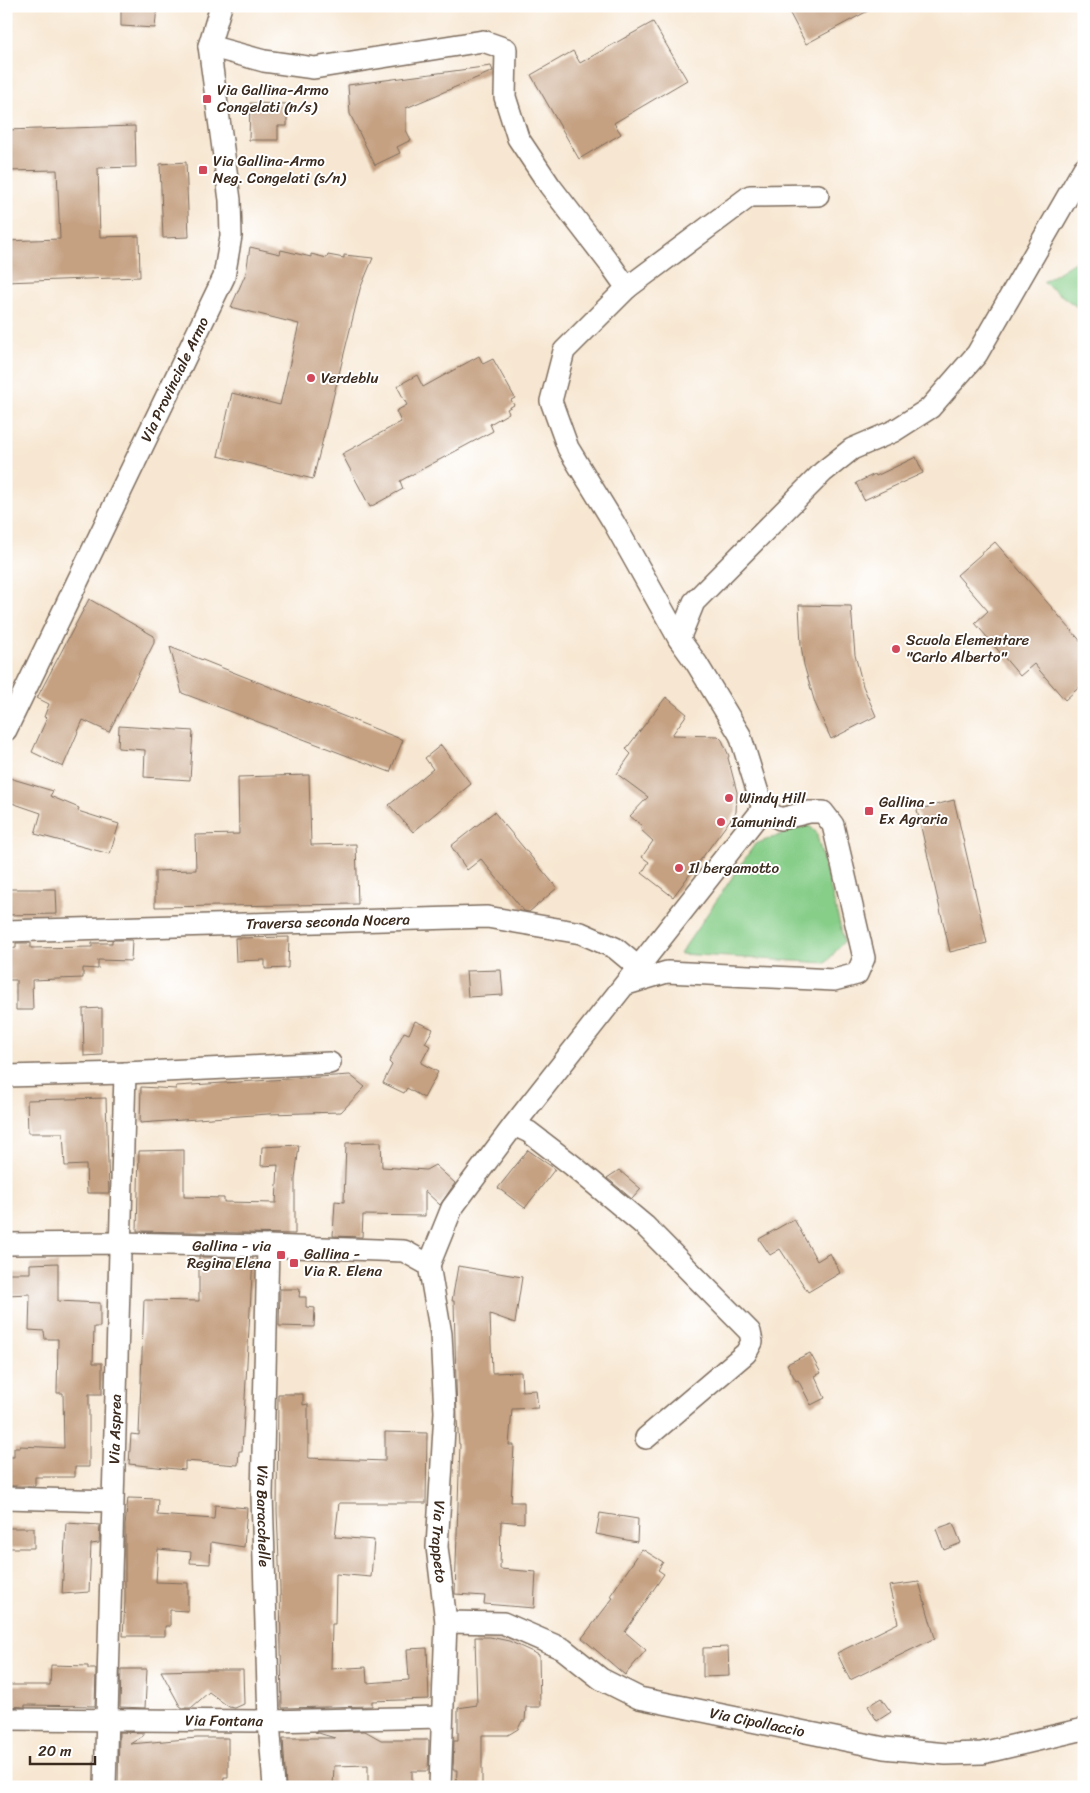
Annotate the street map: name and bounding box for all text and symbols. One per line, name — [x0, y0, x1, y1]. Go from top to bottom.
place label: Via Gallina-Armo Congelati (n/s) — [217, 77, 329, 120]
marker: Via Gallina-Armo Congelati (n/s) — [201, 93, 213, 105]
place label: Via Gallina-Armo Neg. Congelati (s/n) — [213, 148, 346, 191]
marker: Via Gallina-Armo Neg. Congelati (s/n) — [197, 164, 209, 176]
street label: Via Provinciale Armo — [133, 312, 216, 447]
place label: Verdeblu — [321, 365, 379, 391]
marker: Verdeblu — [305, 372, 317, 384]
place label: Scuola Elementare "Carlo Alberto" — [906, 627, 1030, 670]
marker: Scuola Elementare "Carlo Alberto" — [890, 643, 902, 655]
place label: Windy Hill — [739, 785, 806, 811]
place label: Gallina - Ex Agraria — [879, 789, 948, 832]
marker: Windy Hill — [723, 792, 735, 804]
marker: Gallina - Ex Agraria — [863, 805, 875, 817]
place label: Iamunindi — [730, 809, 797, 835]
marker: Iamunindi — [715, 816, 727, 828]
place label: Il bergamotto — [688, 855, 779, 881]
marker: Il bergamotto — [673, 862, 685, 874]
street label: Traversa seconda Nocera — [246, 906, 411, 937]
place label: Gallina - via Regina Elena — [187, 1233, 271, 1276]
place label: Gallina - Via R. Elena — [304, 1241, 382, 1284]
marker: Gallina - via Regina Elena — [275, 1249, 287, 1261]
marker: Gallina - Via R. Elena — [288, 1257, 300, 1269]
street label: Via Asprea — [101, 1393, 129, 1465]
street label: Via Baracchelle — [249, 1465, 277, 1567]
street label: Via Trappeto — [424, 1500, 454, 1585]
street label: Via Cipollaccio — [707, 1700, 807, 1745]
street label: Via Fontana — [185, 1707, 264, 1734]
scale bar — [30, 1733, 95, 1765]
text: 20 m — [38, 1738, 72, 1764]

